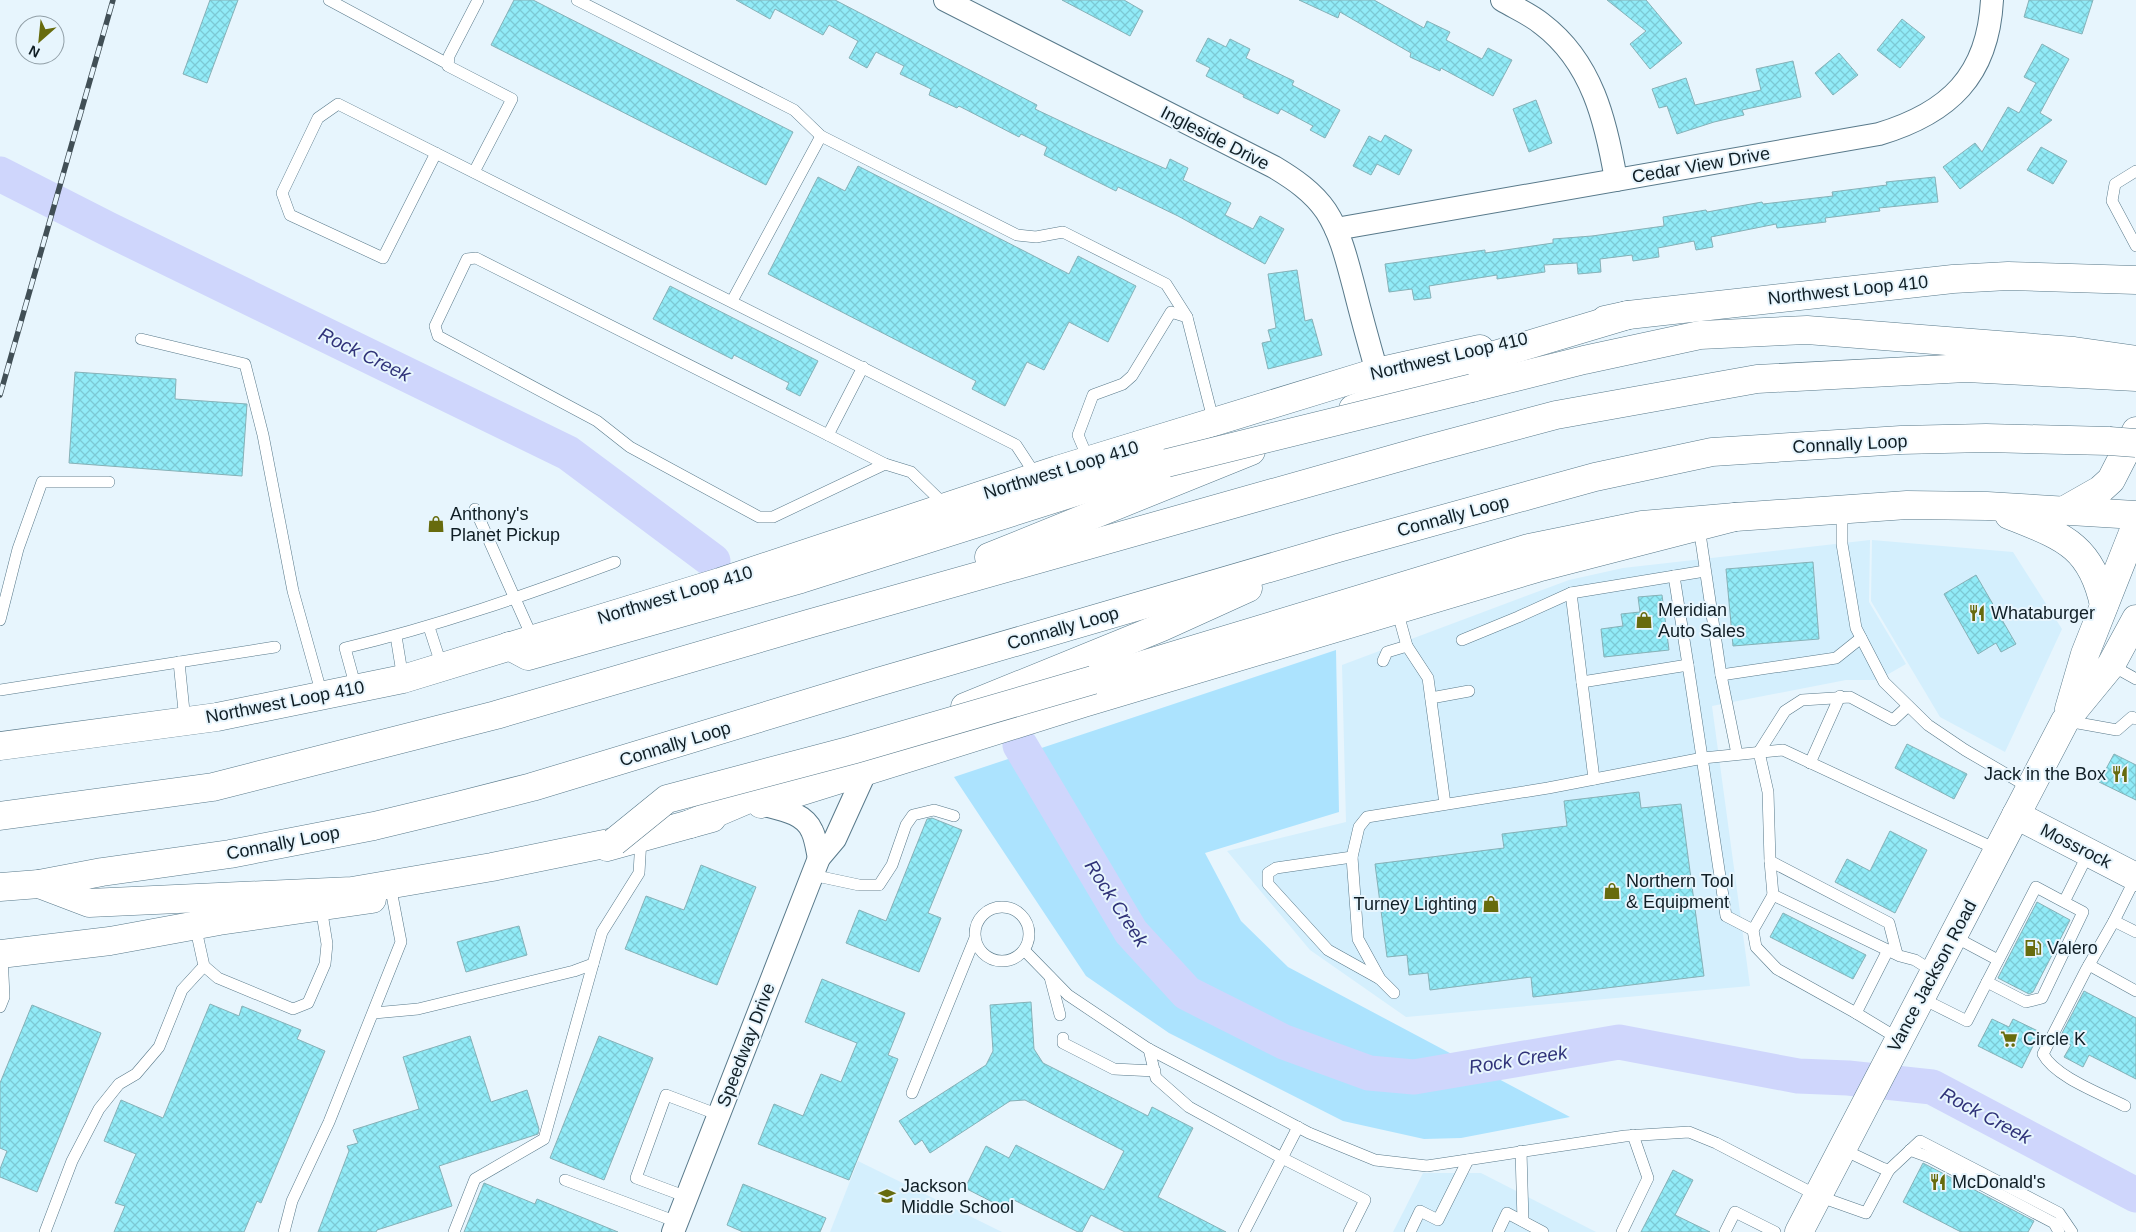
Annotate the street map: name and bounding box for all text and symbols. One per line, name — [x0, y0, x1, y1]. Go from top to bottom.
north arrow — [15, 15, 65, 65]
text: N — [26, 42, 42, 61]
street label: Ingleside Drive — [1157, 102, 1273, 174]
street label: Cedar View Drive — [1630, 143, 1772, 187]
street label: Northwest Loop 410 — [1767, 272, 1929, 308]
water label: Rock Creek — [316, 323, 415, 386]
street label: Northwest Loop 410 — [1368, 328, 1530, 384]
street label: Connally Loop — [1792, 431, 1908, 457]
street label: Northwest Loop 410 — [981, 437, 1141, 503]
street label: Connally Loop — [1395, 491, 1511, 541]
place label: Anthony's Planet Pickup — [450, 504, 560, 545]
shop icon: Anthony's Planet Pickup — [426, 514, 446, 534]
street label: Northwest Loop 410 — [595, 562, 755, 628]
place label: Meridian Auto Sales — [1658, 600, 1745, 641]
street label: Connally Loop — [1005, 603, 1121, 653]
restaurant icon: Whataburger — [1967, 603, 1987, 623]
place label: Whataburger — [1991, 603, 2095, 623]
shop icon: Meridian Auto Sales — [1634, 610, 1654, 630]
street label: Northwest Loop 410 — [204, 677, 366, 727]
street label: Connally Loop — [617, 718, 733, 770]
place label: Jack in the Box — [1984, 764, 2106, 784]
restaurant icon: Jack in the Box — [2110, 764, 2130, 784]
street label: Mossrock — [2037, 820, 2116, 873]
street label: Connally Loop — [225, 822, 341, 864]
water label: Rock Creek — [1081, 856, 1153, 952]
place label: Northern Tool & Equipment — [1626, 871, 1734, 912]
shop icon: Northern Tool & Equipment — [1602, 881, 1622, 901]
place label: Turney Lighting — [1354, 894, 1477, 914]
shop icon: Turney Lighting — [1481, 894, 1501, 914]
street label: Vance Jackson Road — [1884, 897, 1980, 1055]
fuel station icon: Valero — [2023, 938, 2043, 958]
place label: Valero — [2047, 938, 2098, 958]
street label: Speedway Drive — [713, 980, 779, 1110]
supermarket icon: Circle K — [1999, 1029, 2019, 1049]
place label: Circle K — [2023, 1029, 2086, 1049]
water label: Rock Creek — [1467, 1041, 1570, 1078]
water label: Rock Creek — [1937, 1083, 2036, 1149]
restaurant icon: McDonald's — [1928, 1172, 1948, 1192]
place label: McDonald's — [1952, 1172, 2045, 1192]
place label: Jackson Middle School — [901, 1176, 1014, 1217]
school or university icon: Jackson Middle School — [877, 1186, 897, 1206]

